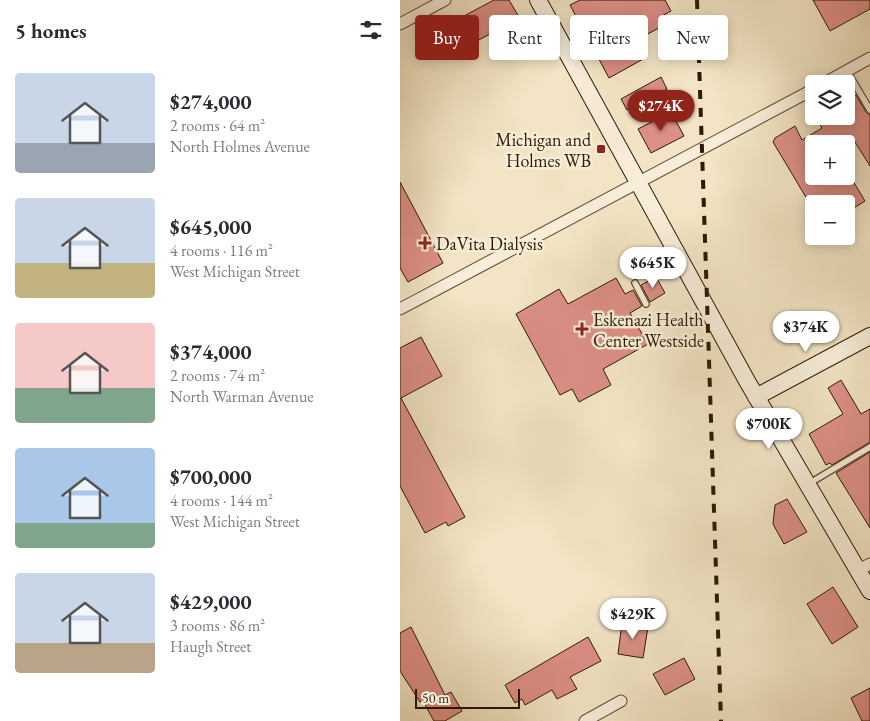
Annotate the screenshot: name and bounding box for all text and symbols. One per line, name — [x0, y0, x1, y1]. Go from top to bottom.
chip: Buy — [415, 15, 479, 60]
chip: Rent — [489, 15, 560, 60]
chip: Filters — [570, 15, 648, 60]
chip: New — [658, 15, 728, 60]
icon: filters — [357, 16, 385, 44]
text: 5 homes — [15, 17, 87, 44]
map controls — [805, 75, 855, 245]
button: layers — [805, 75, 855, 125]
text: $274,000 — [170, 88, 252, 115]
pin: $274K — [626, 90, 696, 132]
icon: home — [55, 93, 115, 153]
text: $274K — [639, 95, 683, 116]
text: 2 rooms · 64 m² — [170, 115, 265, 136]
place label: Michigan and Holmes WB — [495, 128, 592, 172]
button: + — [805, 135, 855, 185]
text: North Holmes Avenue — [170, 136, 310, 157]
marker: Michigan and Holmes WB — [595, 143, 607, 155]
button: − — [805, 195, 855, 245]
text: $645,000 — [170, 213, 252, 240]
icon: home — [55, 218, 115, 278]
place label: DaVita Dialysis — [436, 232, 543, 255]
marker: DaVita Dialysis — [418, 236, 432, 250]
text: 4 rooms · 116 m² — [170, 240, 273, 261]
pin: $645K — [618, 246, 688, 289]
text: $645K — [631, 252, 675, 273]
text: West Michigan Street — [170, 261, 300, 282]
place label: Eskenazi Health Center Westside — [593, 308, 704, 352]
pin: $374K — [771, 310, 841, 353]
text: $374K — [784, 316, 828, 337]
marker: Eskenazi Health Center Westside — [575, 322, 589, 336]
text: $374,000 — [170, 338, 252, 365]
icon: home — [55, 343, 115, 403]
text: 2 rooms · 74 m² — [170, 365, 265, 386]
text: North Warman Avenue — [170, 386, 314, 407]
pin: $700K — [734, 408, 804, 450]
text: $700K — [747, 413, 791, 434]
text: $700,000 — [170, 463, 252, 490]
icon: home — [55, 468, 115, 528]
text: 4 rooms · 144 m² — [170, 490, 273, 511]
text: West Michigan Street — [170, 511, 300, 532]
text: $429,000 — [170, 588, 252, 615]
icon: home — [55, 593, 115, 653]
pin: $429K — [598, 598, 668, 640]
text: $429K — [611, 603, 655, 624]
text: 3 rooms · 86 m² — [170, 615, 265, 636]
text: Haugh Street — [170, 636, 251, 657]
scale bar — [415, 686, 520, 709]
text: 50 m — [422, 689, 449, 707]

